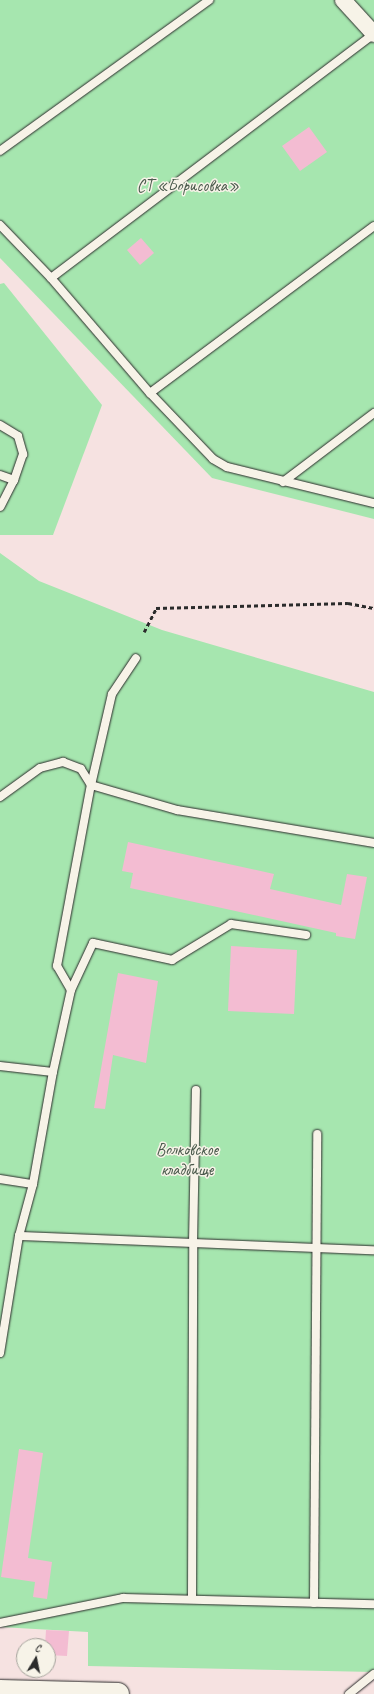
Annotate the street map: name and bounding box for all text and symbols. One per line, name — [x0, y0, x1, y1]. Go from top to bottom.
park label: СТ «Борисовка» — [137, 176, 239, 196]
park label: Волковское кладбище — [156, 1140, 218, 1180]
north arrow — [16, 1638, 56, 1678]
text: С — [34, 1640, 42, 1655]

